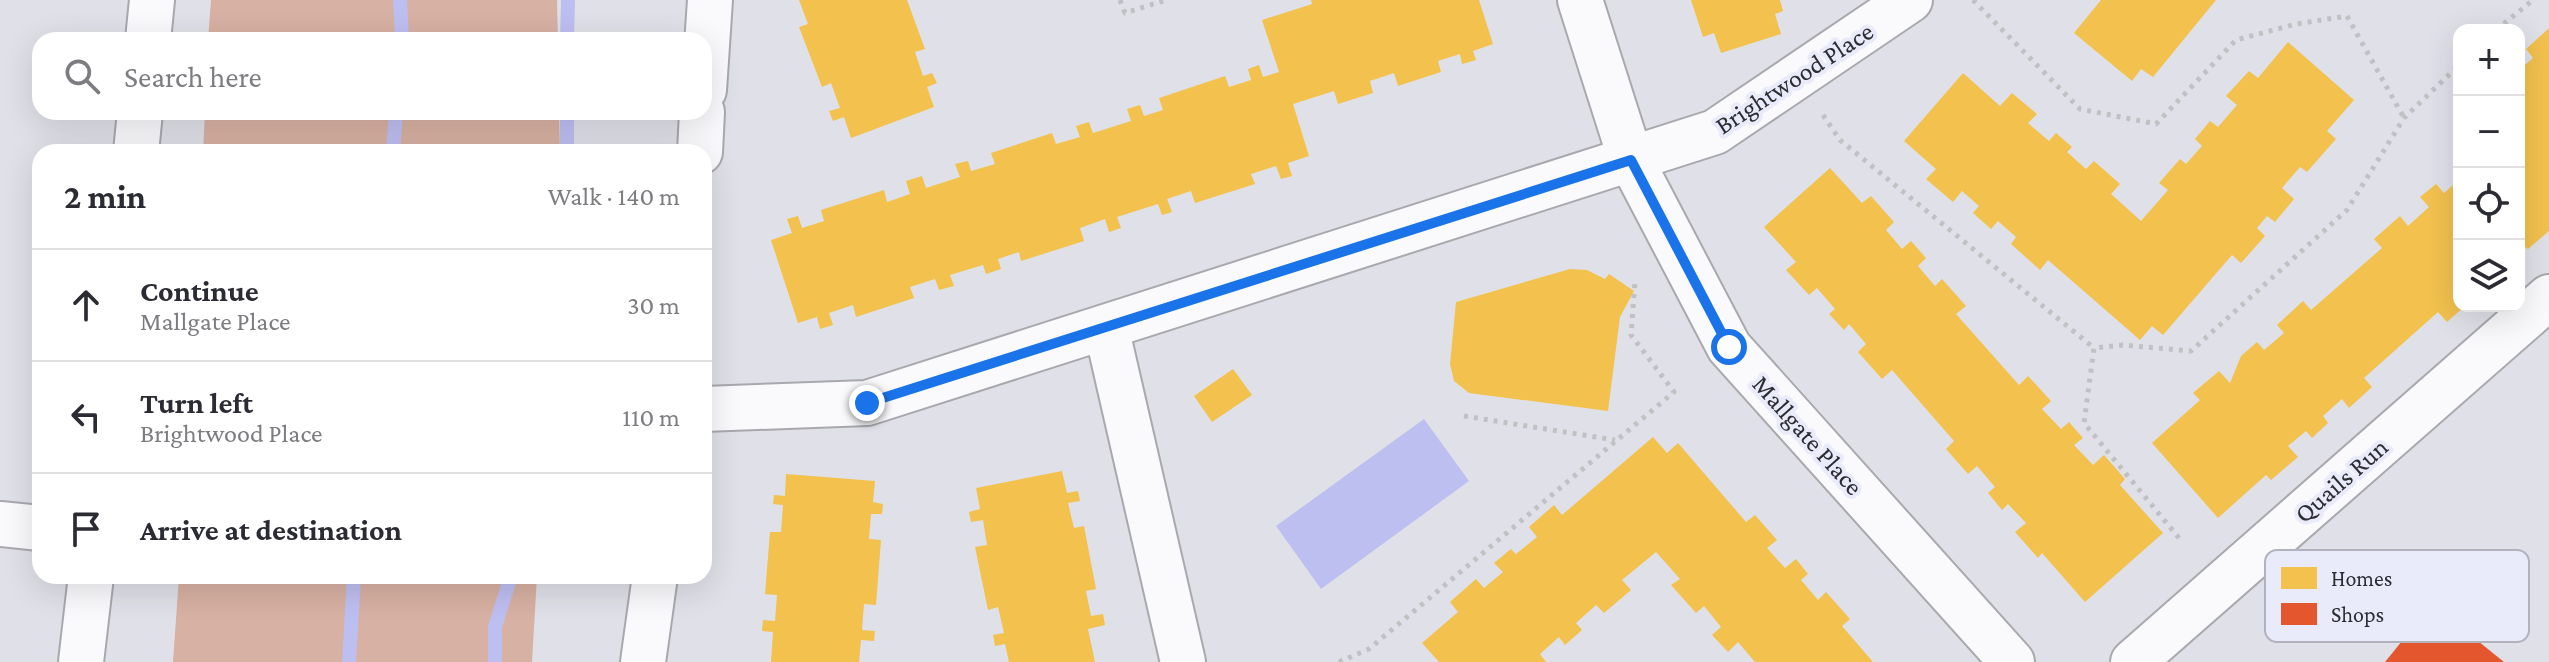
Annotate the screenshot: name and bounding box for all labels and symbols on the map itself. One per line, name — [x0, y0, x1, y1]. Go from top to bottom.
street label: Brightwood Place — [1710, 17, 1879, 140]
route start — [1711, 329, 1747, 365]
street label: Mallgate Place — [1747, 370, 1869, 501]
route end — [849, 385, 885, 421]
street label: Quails Run — [2289, 432, 2394, 529]
legend — [2265, 550, 2529, 642]
text: Homes — [2331, 566, 2392, 591]
text: Shops — [2331, 602, 2384, 627]

